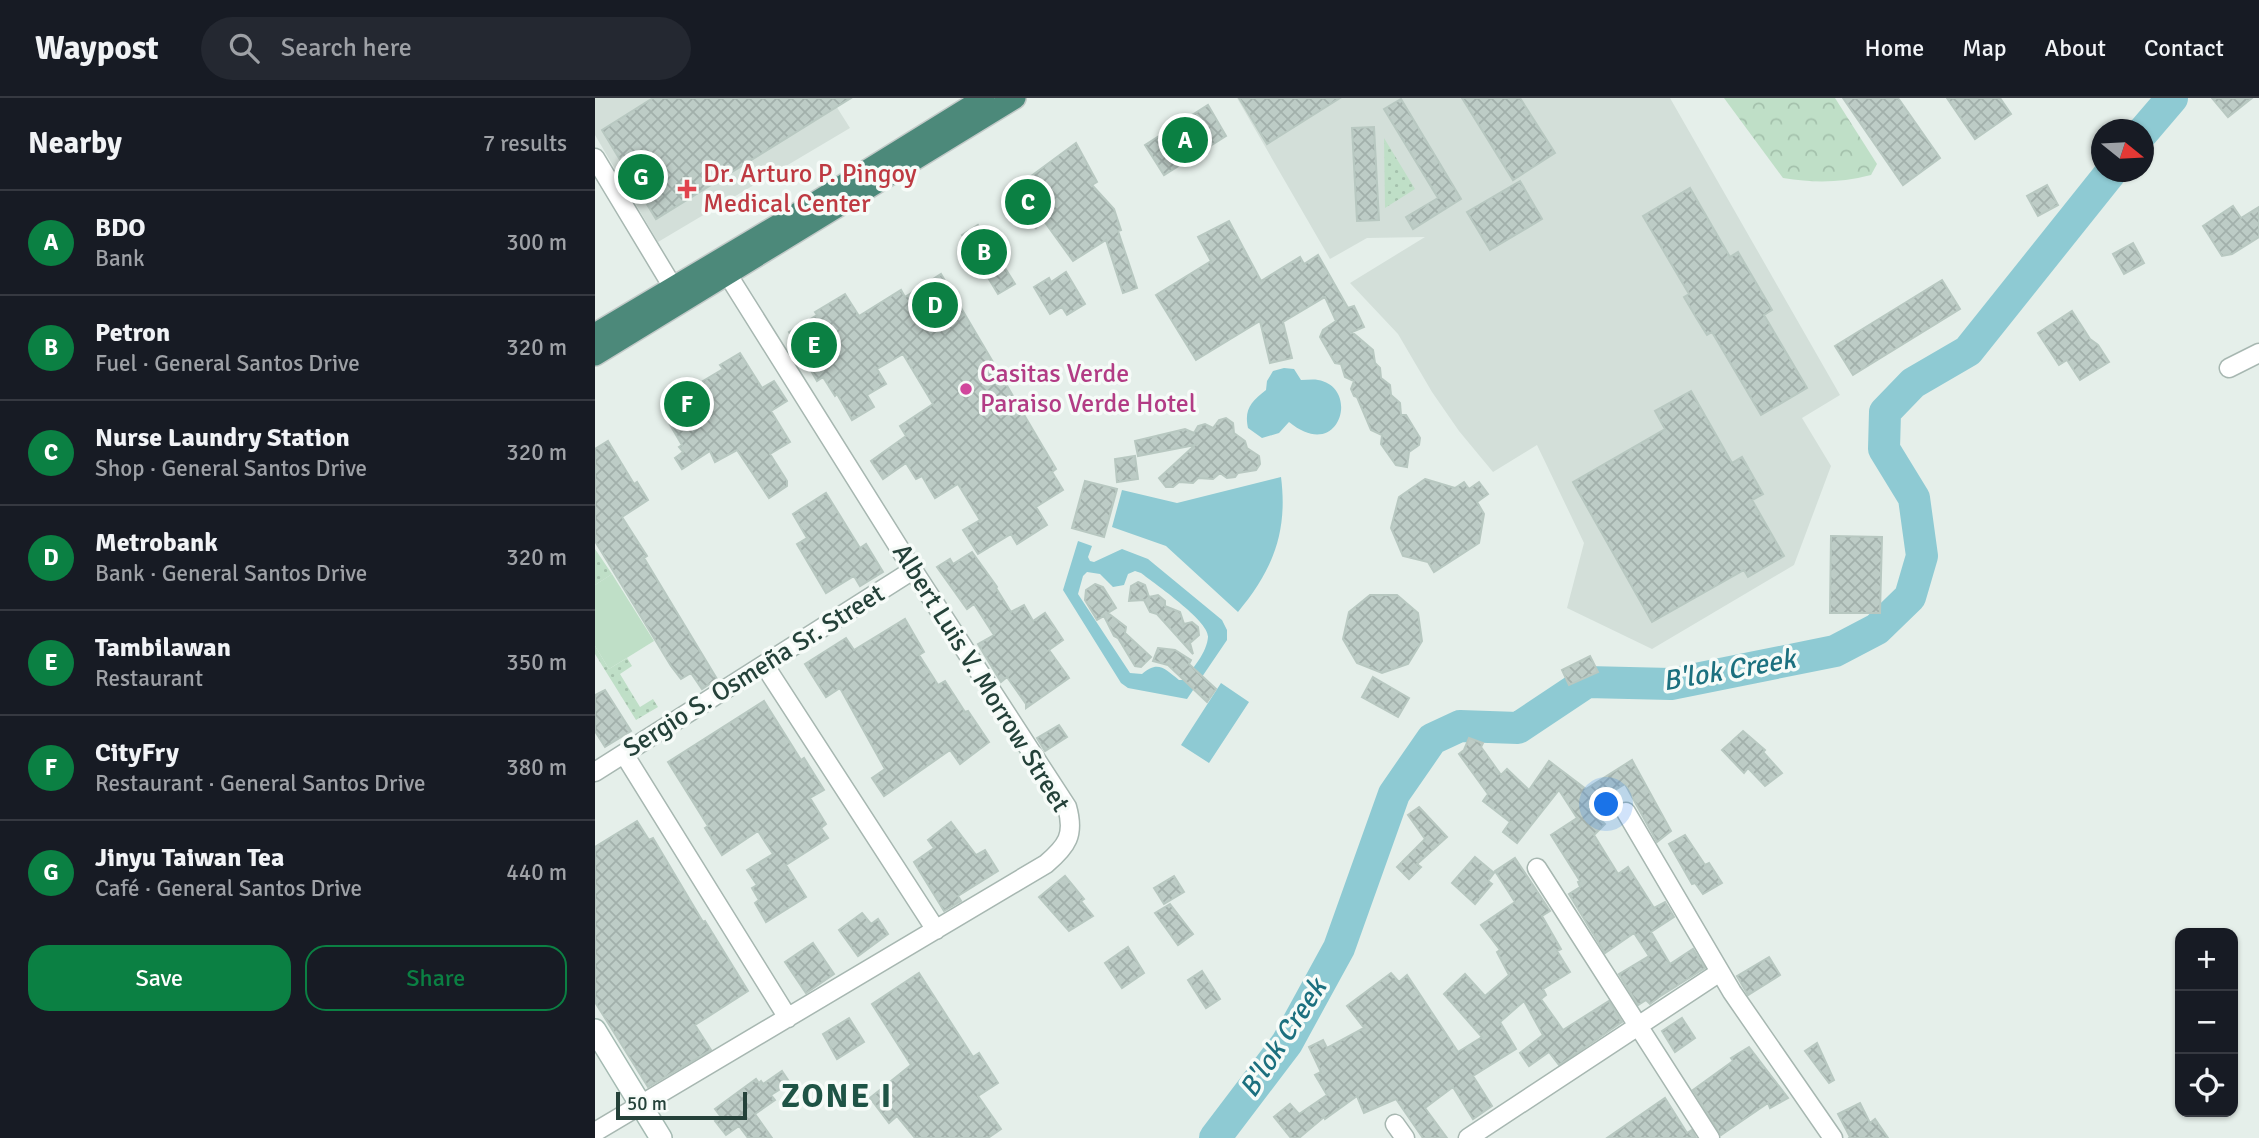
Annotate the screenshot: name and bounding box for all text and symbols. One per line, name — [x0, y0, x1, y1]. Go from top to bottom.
search box — [201, 17, 691, 80]
text: Waypost — [35, 28, 159, 69]
icon: search — [225, 29, 263, 67]
text: Search here — [281, 32, 412, 64]
text: Home — [1864, 33, 1924, 63]
text: Map — [1962, 33, 2007, 63]
text: About — [2045, 33, 2106, 63]
text: Contact — [2144, 33, 2224, 63]
pin: A — [1162, 114, 1208, 166]
north arrow — [2091, 119, 2154, 182]
text: Nearby — [28, 125, 122, 162]
text: 7 results — [483, 129, 567, 158]
pin: G — [618, 151, 664, 203]
place label: Dr. Arturo P. Pingoy Medical Center — [703, 158, 917, 220]
pin: C — [1005, 176, 1051, 228]
marker: Dr. Arturo P. Pingoy Medical Center — [677, 179, 697, 199]
text: BDO — [95, 212, 146, 244]
pin: B — [961, 226, 1007, 278]
text: A — [44, 228, 58, 257]
text: 300 m — [506, 228, 567, 257]
text: Bank — [95, 244, 145, 273]
pin: D — [912, 279, 958, 331]
text: Petron — [95, 317, 170, 349]
pin: E — [791, 319, 837, 371]
text: B — [44, 333, 58, 362]
text: 320 m — [506, 333, 567, 362]
text: Fuel · General Santos Drive — [95, 349, 360, 378]
place label: Casitas Verde Paraiso Verde Hotel — [980, 358, 1196, 420]
pin: F — [664, 378, 710, 430]
marker: Casitas Verde Paraiso Verde Hotel — [958, 381, 974, 397]
text: Nurse Laundry Station — [95, 422, 350, 454]
text: C — [44, 438, 58, 467]
text: 320 m — [506, 438, 567, 467]
text: Shop · General Santos Drive — [95, 454, 367, 483]
text: Metrobank — [95, 527, 218, 559]
street label: Albert Luis V. Morrow Street — [885, 538, 1077, 818]
text: D — [43, 543, 59, 572]
text: 320 m — [506, 543, 567, 572]
text: Bank · General Santos Drive — [95, 559, 367, 588]
street label: Sergio S. Osmeña Sr. Street — [618, 578, 890, 764]
text: Tambilawan — [95, 632, 231, 664]
water label: B'lok Creek — [1660, 641, 1801, 698]
text: E — [44, 648, 58, 677]
text: 350 m — [506, 648, 567, 677]
text: Restaurant — [95, 664, 203, 693]
text: CityFry — [95, 737, 179, 769]
text: F — [45, 753, 57, 782]
text: 380 m — [506, 753, 567, 782]
text: Restaurant · General Santos Drive — [95, 769, 426, 798]
your location — [1589, 787, 1623, 821]
text: Jinyu Taiwan Tea — [95, 842, 284, 874]
text: G — [43, 858, 59, 887]
text: 440 m — [506, 858, 567, 887]
text: Café · General Santos Drive — [95, 874, 362, 903]
map controls — [2175, 928, 2238, 1117]
button: + — [2175, 928, 2238, 991]
button: Save — [28, 945, 291, 1011]
button: Share — [305, 945, 567, 1011]
water label: B'lok Creek — [1232, 970, 1335, 1104]
button: − — [2175, 991, 2238, 1054]
button: locate — [2175, 1054, 2238, 1117]
district label: ZONE I — [781, 1076, 893, 1117]
scale bar — [616, 1089, 747, 1121]
text: 50 m — [627, 1092, 667, 1116]

